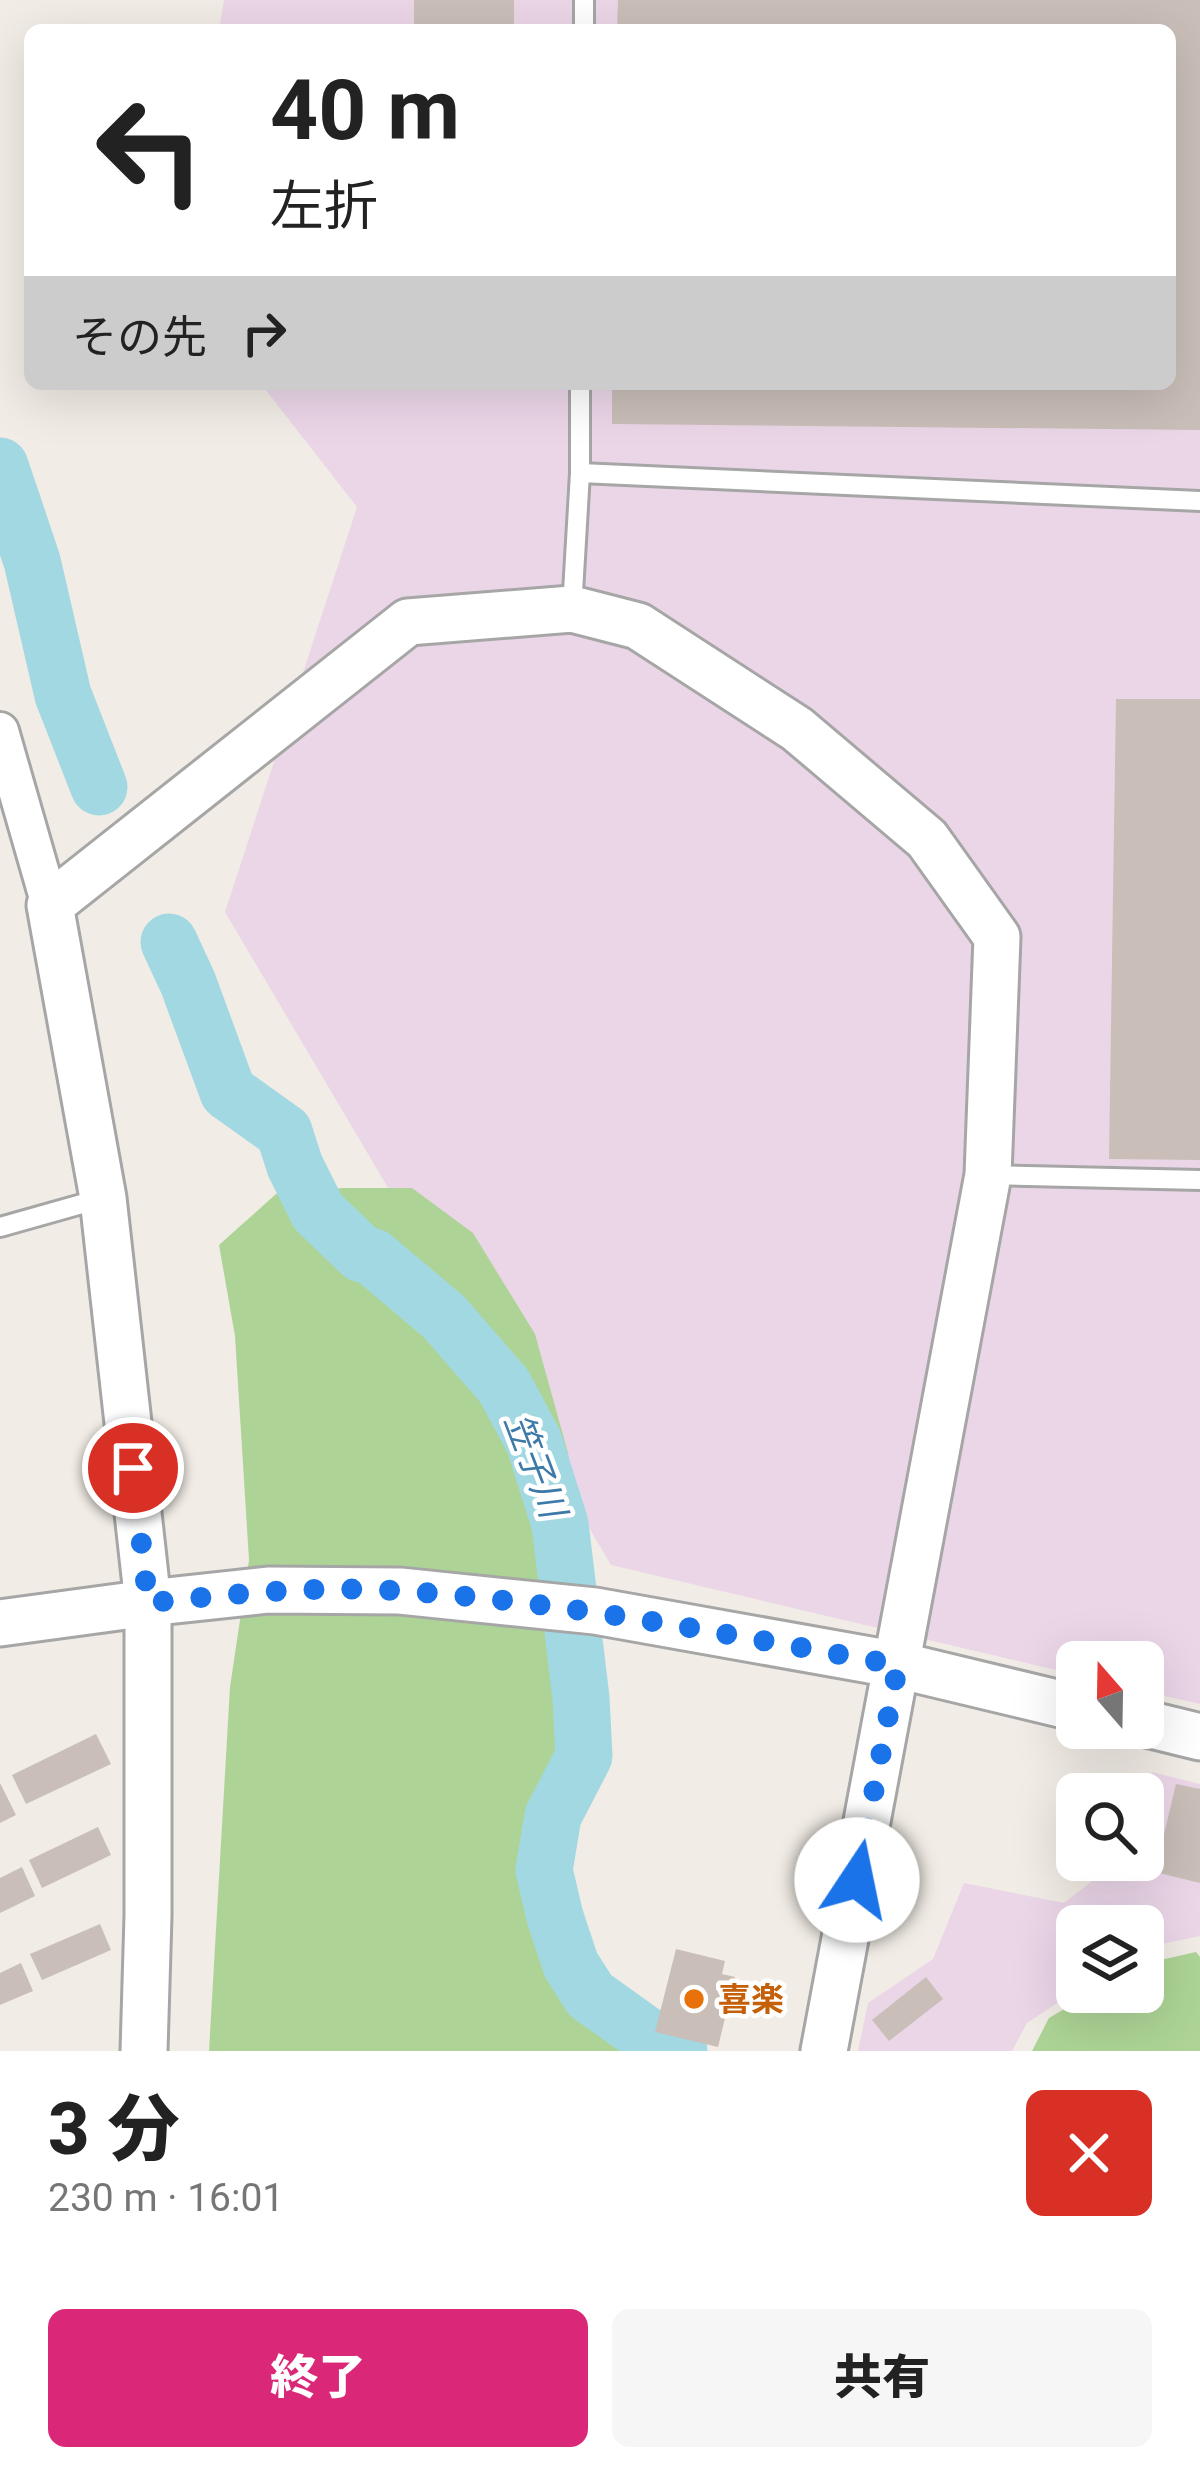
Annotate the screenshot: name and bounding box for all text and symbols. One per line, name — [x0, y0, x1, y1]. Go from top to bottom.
text: 40 m — [270, 61, 460, 160]
icon: left — [72, 72, 228, 228]
text: 左折 — [270, 175, 378, 238]
icon: right — [231, 300, 297, 366]
text: その先 — [72, 311, 207, 364]
water label: 笠子川 — [496, 1407, 575, 1527]
pin — [82, 1417, 184, 1519]
icon: arrive — [100, 1435, 166, 1501]
north arrow — [1056, 1641, 1164, 1749]
map controls — [1056, 1641, 1164, 2013]
button: search — [1056, 1773, 1164, 1881]
position arrow — [794, 1817, 920, 1943]
button: layers — [1056, 1905, 1164, 2013]
place label: 喜楽 — [718, 1980, 784, 2019]
marker: 喜楽 — [681, 1986, 707, 2012]
text: 3 分 — [48, 2087, 179, 2172]
button: close — [1026, 2090, 1152, 2216]
text: 230 m · 16:01 — [48, 2175, 284, 2221]
button: 終了 — [48, 2309, 588, 2447]
button: 共有 — [612, 2309, 1152, 2447]

